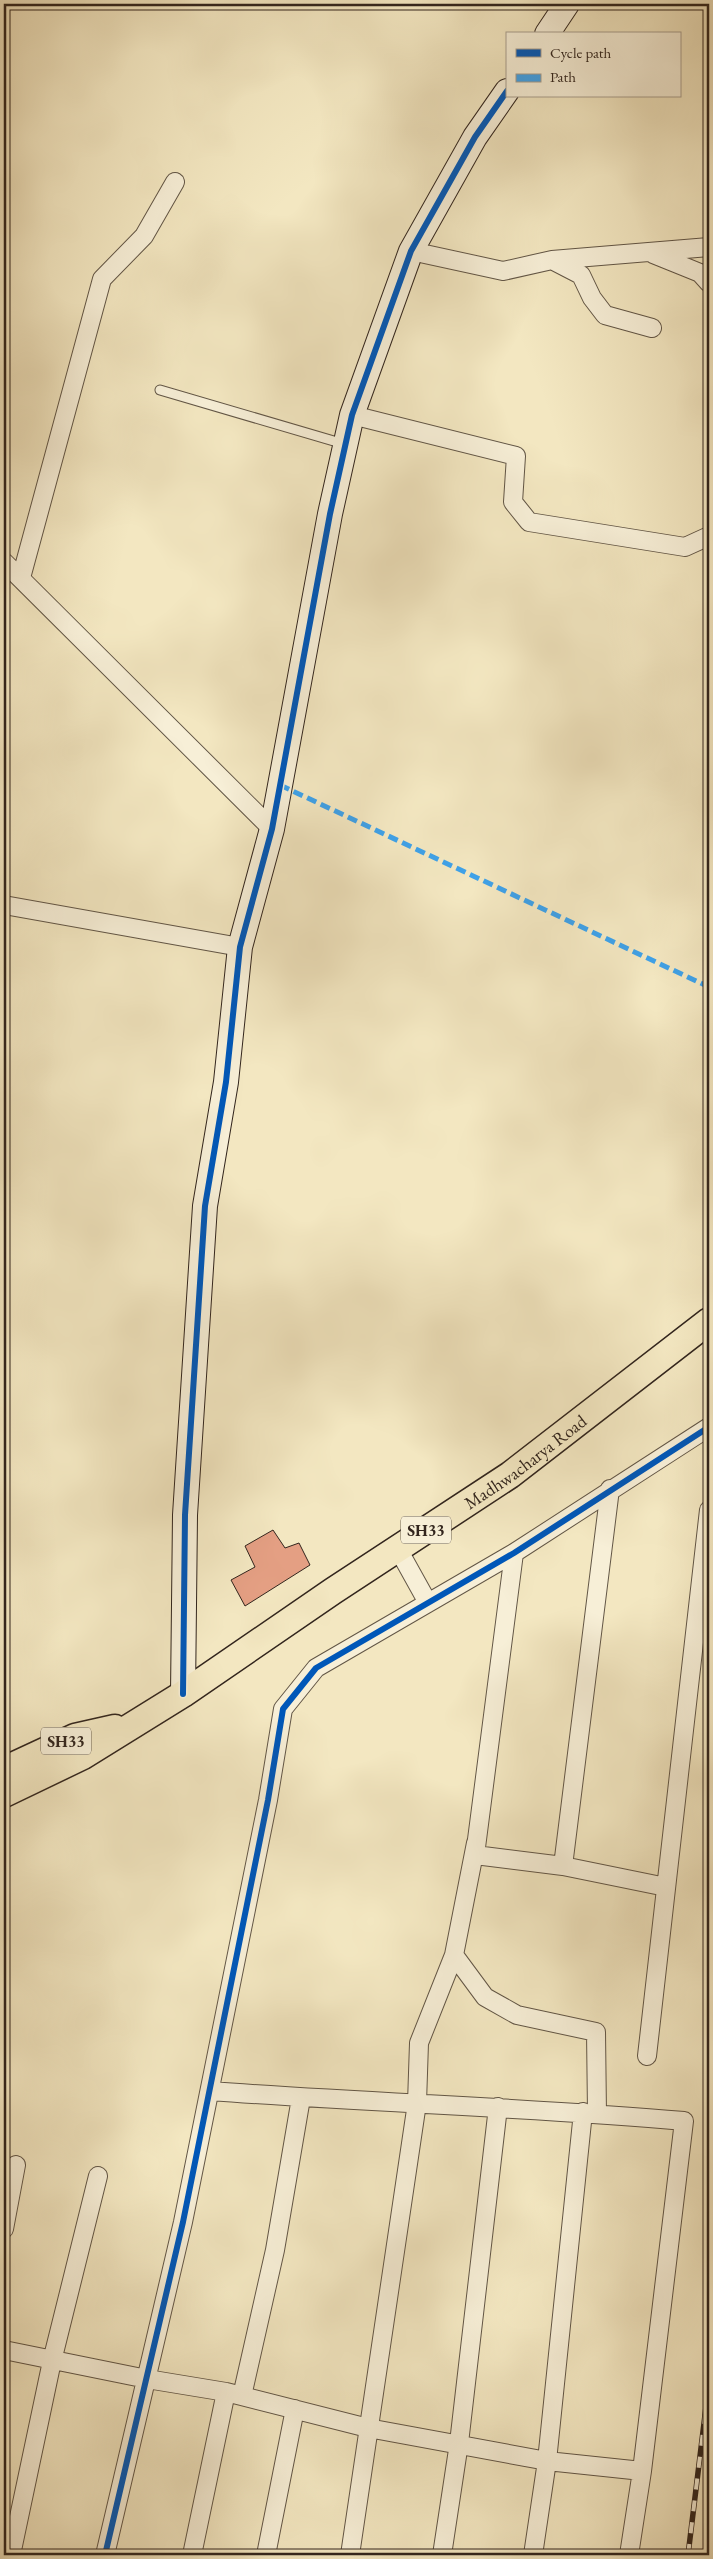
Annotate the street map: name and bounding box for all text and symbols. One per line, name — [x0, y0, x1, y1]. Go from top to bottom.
legend — [506, 32, 680, 98]
text: Cycle path — [550, 43, 612, 62]
text: Path — [550, 67, 576, 86]
street label: Madhwacharya Road — [459, 1408, 591, 1514]
road number: SH33 — [401, 1516, 451, 1544]
road number: SH33 — [41, 1728, 91, 1754]

